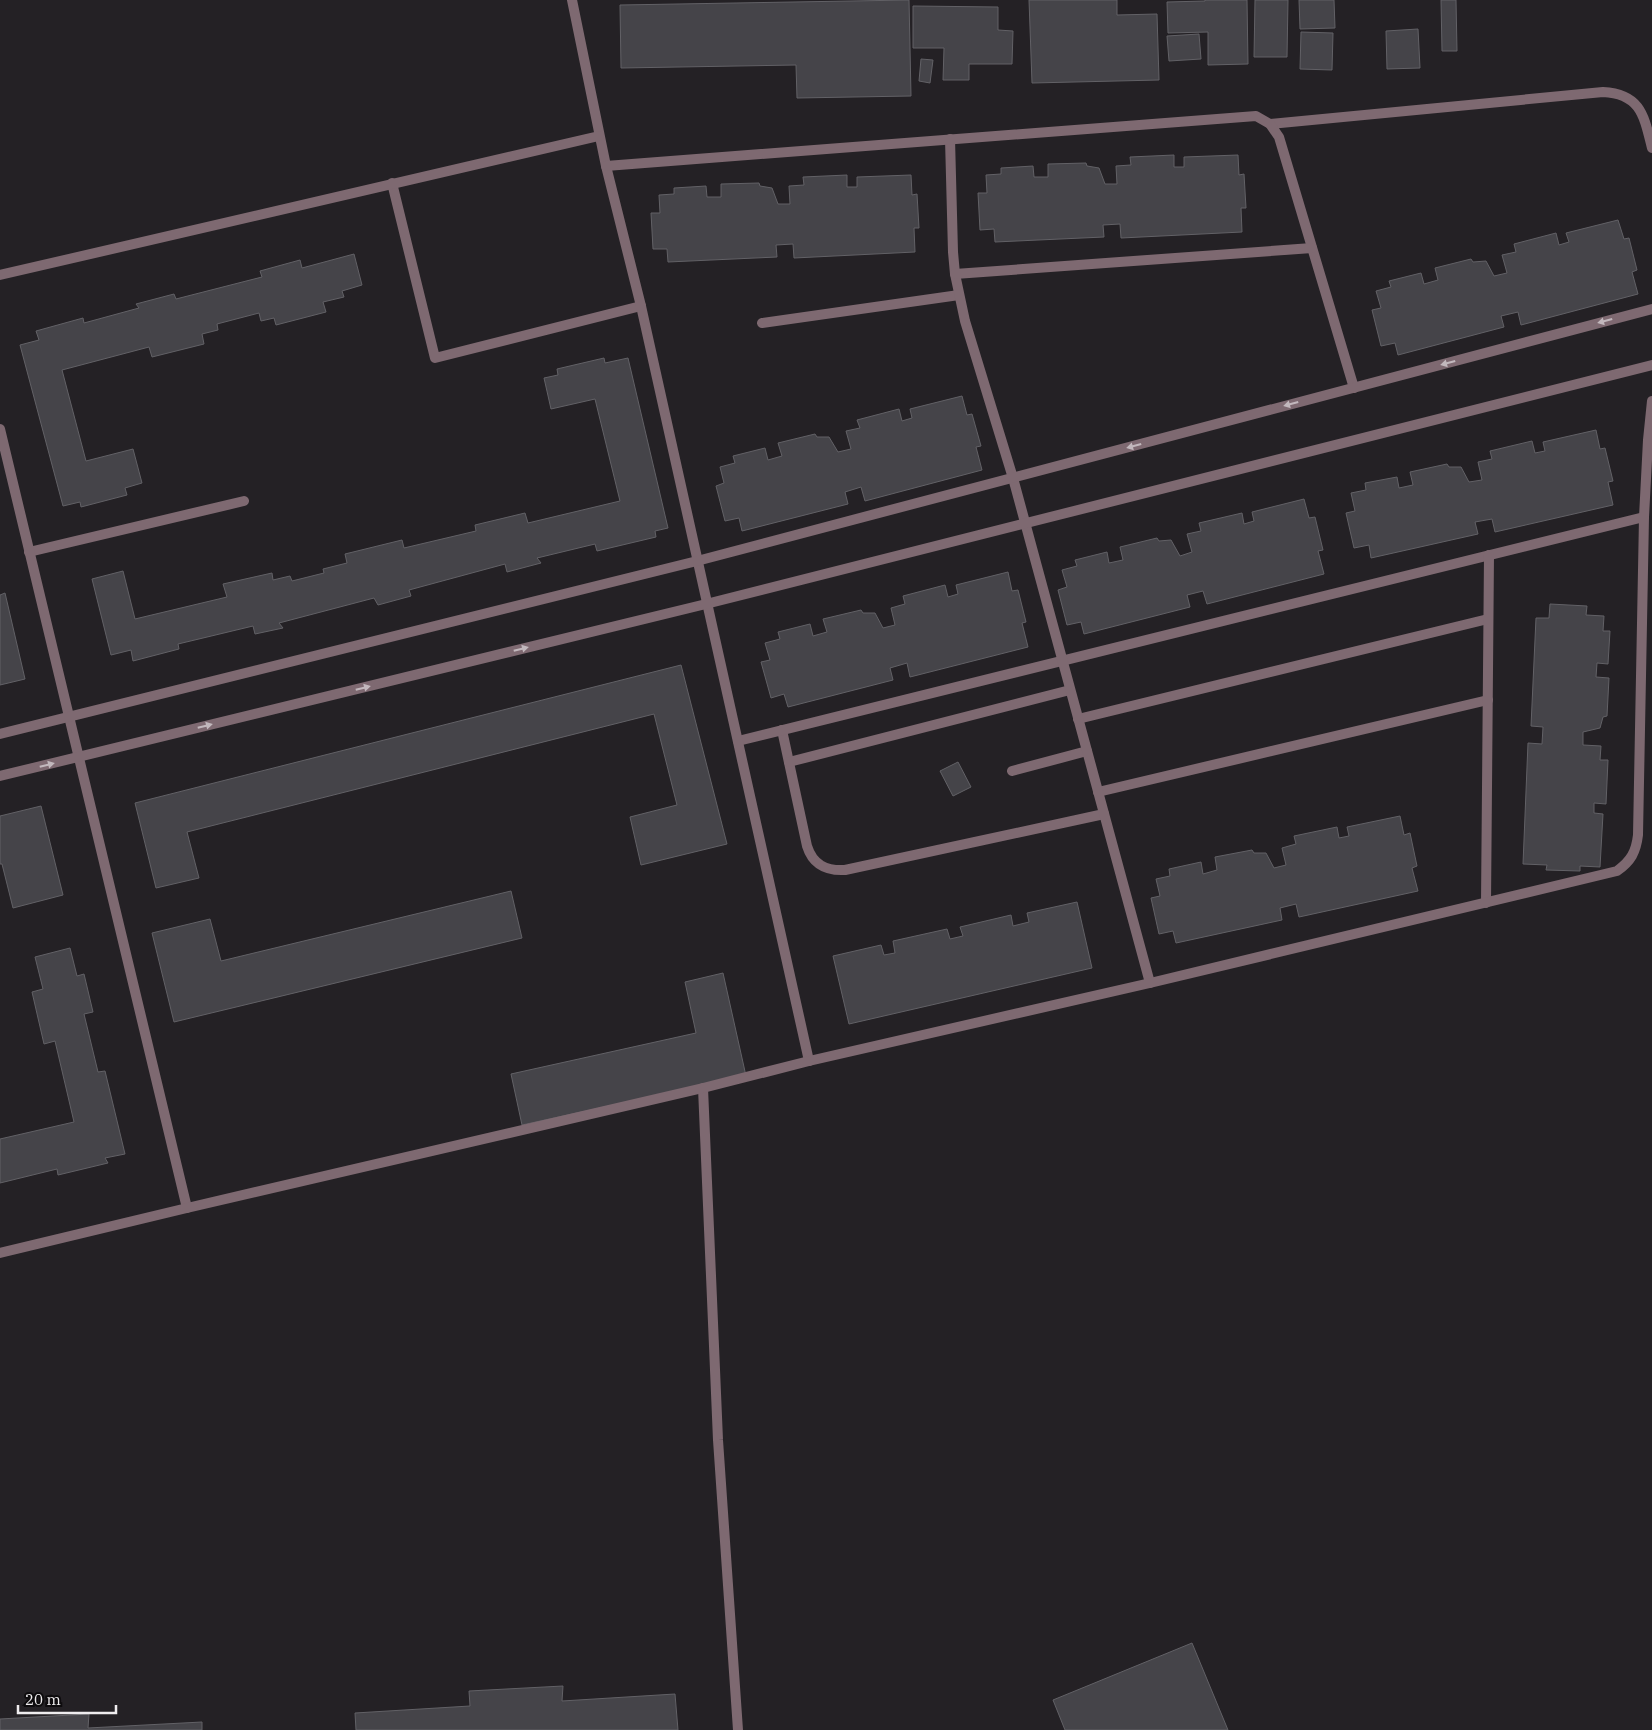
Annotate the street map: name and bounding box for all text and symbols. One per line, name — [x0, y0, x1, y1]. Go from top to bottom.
one-way arrow — [1597, 318, 1612, 326]
one-way arrow — [1440, 359, 1455, 367]
one-way arrow — [1283, 401, 1298, 409]
one-way arrow — [1126, 442, 1141, 450]
one-way arrow — [513, 645, 528, 653]
one-way arrow — [356, 683, 371, 691]
one-way arrow — [198, 722, 213, 730]
one-way arrow — [40, 761, 55, 769]
scale bar — [18, 1682, 115, 1714]
text: 20 m — [25, 1690, 61, 1709]

